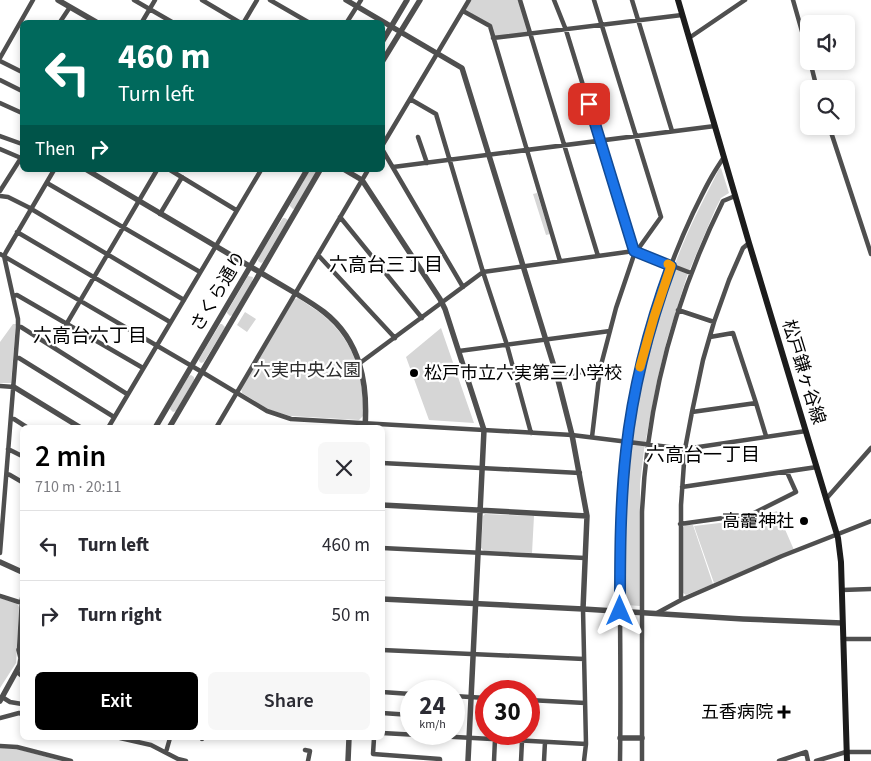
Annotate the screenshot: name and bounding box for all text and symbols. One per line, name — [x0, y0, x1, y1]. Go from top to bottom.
map controls — [800, 15, 855, 135]
button: sound — [800, 15, 855, 70]
text: 460 m — [118, 32, 210, 82]
icon: left — [35, 40, 100, 105]
text: Turn left — [118, 78, 194, 110]
button: search — [800, 80, 855, 135]
pin — [568, 83, 610, 125]
icon: arrive — [575, 90, 603, 118]
icon: right — [85, 135, 113, 163]
text: Then — [35, 136, 75, 163]
street label: さくら通り — [185, 246, 252, 336]
district label: 六高台三丁目 — [329, 252, 443, 279]
street label: 松戸鎌ヶ谷線 — [776, 317, 831, 427]
district label: 六高台六丁目 — [33, 323, 147, 350]
park label: 六実中央公園 — [253, 358, 361, 383]
place label: 松戸市立六実第三小学校 — [424, 361, 622, 386]
marker: 松戸市立六実第三小学校 — [408, 367, 420, 379]
text: 2 min — [35, 435, 106, 478]
button: close — [318, 442, 370, 494]
district label: 六高台一丁目 — [646, 442, 760, 469]
text: 710 m · 20:11 — [35, 476, 122, 498]
place label: 高靇神社 — [722, 509, 794, 534]
marker: 高靇神社 — [798, 515, 810, 527]
icon: left — [35, 532, 63, 560]
text: Turn left — [78, 532, 149, 559]
text: 460 m — [322, 532, 370, 559]
position arrow — [593, 584, 645, 636]
icon: right — [35, 602, 63, 630]
text: Turn right — [78, 602, 162, 629]
text: 50 m — [332, 602, 370, 629]
button: Exit — [35, 672, 198, 730]
button: Share — [208, 672, 370, 730]
speed limit sign: 30 — [475, 680, 540, 745]
text: 24 — [419, 688, 446, 724]
place label: 五香病院 — [701, 700, 773, 725]
marker: 五香病院 — [777, 705, 791, 719]
text: km/h — [419, 716, 446, 733]

